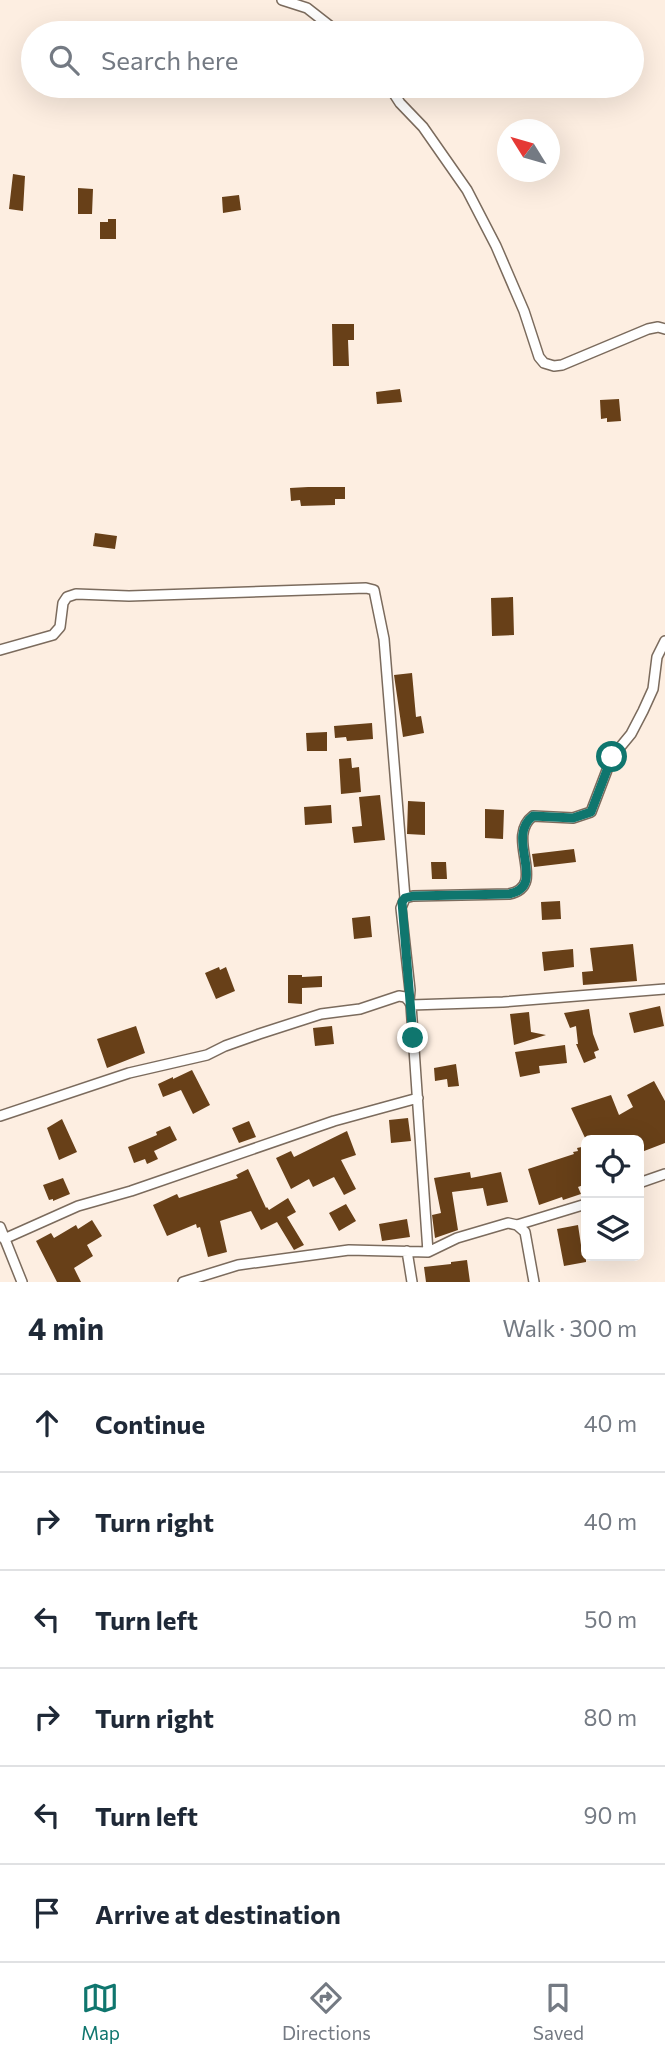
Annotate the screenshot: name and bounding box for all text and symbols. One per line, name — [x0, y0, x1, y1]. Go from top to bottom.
search box — [21, 21, 644, 98]
icon: search — [45, 41, 83, 79]
text: Search here — [101, 44, 239, 75]
north arrow — [497, 119, 560, 182]
route start — [596, 741, 627, 772]
route end — [397, 1022, 428, 1053]
map controls — [581, 1135, 644, 1261]
button: locate — [581, 1135, 644, 1198]
button: layers — [581, 1198, 644, 1261]
text: 4 min — [28, 1309, 104, 1346]
text: Walk · 300 m — [503, 1314, 637, 1342]
icon: ahead — [28, 1404, 66, 1442]
text: Continue — [95, 1408, 205, 1439]
text: 40 m — [584, 1409, 637, 1437]
icon: right — [28, 1502, 66, 1540]
text: Turn right — [95, 1506, 214, 1537]
text: 40 m — [584, 1507, 637, 1535]
icon: left — [28, 1600, 66, 1638]
text: Turn left — [95, 1604, 198, 1635]
text: 50 m — [584, 1605, 637, 1633]
icon: right — [28, 1698, 66, 1736]
text: Turn right — [95, 1702, 214, 1733]
text: 80 m — [584, 1703, 637, 1731]
icon: left — [28, 1796, 66, 1834]
text: Turn left — [95, 1800, 198, 1831]
text: 90 m — [584, 1801, 637, 1829]
icon: arrive — [28, 1894, 66, 1932]
text: Arrive at destination — [95, 1898, 341, 1929]
tab: Map — [81, 1979, 120, 2044]
tab: Directions — [282, 1979, 371, 2044]
tab: Saved — [533, 1979, 584, 2044]

